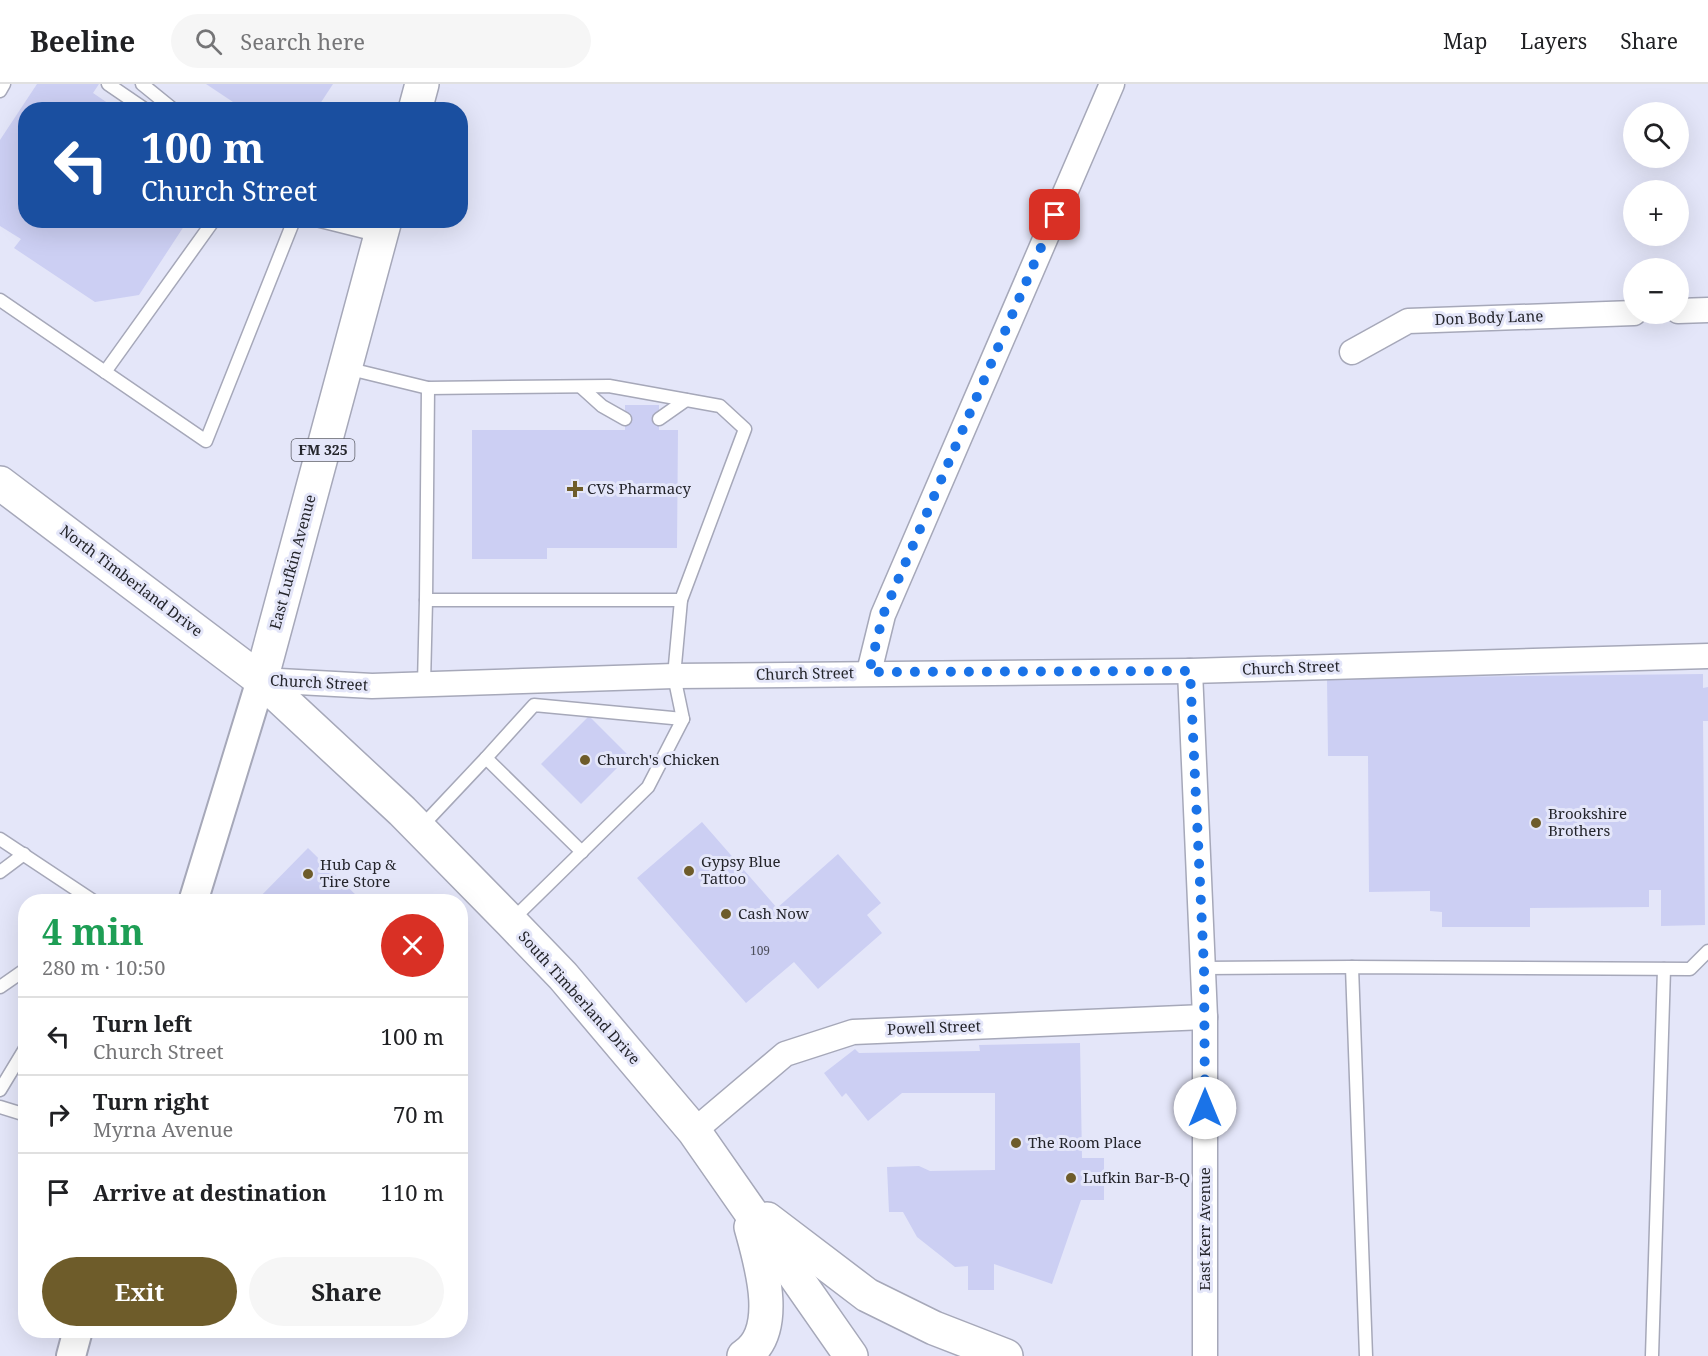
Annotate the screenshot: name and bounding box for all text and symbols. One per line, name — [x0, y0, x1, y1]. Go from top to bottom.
search box — [171, 14, 591, 68]
text: Beeline — [30, 22, 135, 60]
icon: search — [192, 25, 225, 58]
text: Search here — [240, 26, 365, 56]
text: Map — [1443, 27, 1487, 55]
text: Layers — [1520, 27, 1587, 55]
text: Share — [1620, 27, 1678, 55]
map controls — [1623, 102, 1689, 324]
button: search — [1623, 102, 1689, 168]
text: 100 m — [141, 118, 265, 175]
icon: left — [42, 126, 120, 204]
text: Church Street — [141, 172, 317, 209]
button: + — [1623, 180, 1689, 246]
pin — [1029, 189, 1080, 240]
icon: arrive — [1038, 198, 1071, 231]
button: − — [1623, 258, 1689, 324]
street label: Don Body Lane — [1434, 305, 1544, 329]
road number: FM 325 — [292, 439, 354, 461]
place label: CVS Pharmacy — [587, 478, 691, 498]
marker: CVS Pharmacy — [568, 482, 582, 496]
street label: East Lufkin Avenue — [264, 492, 320, 631]
street label: North Timberland Drive — [56, 520, 207, 640]
street label: Church Street — [1242, 655, 1340, 679]
street label: Church Street — [756, 662, 854, 684]
street label: Church Street — [270, 669, 368, 695]
place label: Church's Chicken — [597, 749, 720, 769]
marker: Church's Chicken — [578, 753, 592, 767]
place label: Brookshire Brothers — [1548, 803, 1627, 840]
marker: Brookshire Brothers — [1529, 816, 1543, 830]
place label: Gypsy Blue Tattoo — [701, 851, 781, 888]
place label: Hub Cap & Tire Store — [320, 854, 396, 891]
marker: Gypsy Blue Tattoo — [682, 864, 696, 878]
marker: Hub Cap & Tire Store — [301, 867, 315, 881]
place label: Cash Now — [738, 903, 809, 923]
text: 4 min — [42, 907, 144, 956]
marker: Cash Now — [719, 907, 733, 921]
button: close — [381, 914, 444, 977]
street label: South Timberland Drive — [514, 926, 645, 1068]
house number: 109 — [750, 942, 770, 959]
text: 280 m · 10:50 — [42, 954, 165, 981]
text: Turn left — [93, 1008, 192, 1038]
street label: Powell Street — [887, 1015, 981, 1039]
icon: left — [42, 1020, 75, 1053]
text: 100 m — [381, 1021, 444, 1051]
text: Church Street — [93, 1038, 224, 1065]
position arrow — [1173, 1076, 1237, 1140]
text: Turn right — [93, 1086, 209, 1116]
icon: right — [42, 1098, 75, 1131]
text: 70 m — [393, 1099, 444, 1129]
text: Myrna Avenue — [93, 1116, 233, 1143]
place label: The Room Place — [1028, 1132, 1141, 1152]
marker: The Room Place — [1009, 1136, 1023, 1150]
place label: Lufkin Bar-B-Q — [1083, 1167, 1190, 1187]
street label: East Kerr Avenue — [1194, 1167, 1214, 1291]
marker: Lufkin Bar-B-Q — [1064, 1171, 1078, 1185]
icon: arrive — [42, 1176, 75, 1209]
text: Arrive at destination — [93, 1177, 327, 1207]
text: 110 m — [381, 1177, 444, 1207]
button: Exit — [42, 1257, 237, 1326]
button: Share — [249, 1257, 444, 1326]

